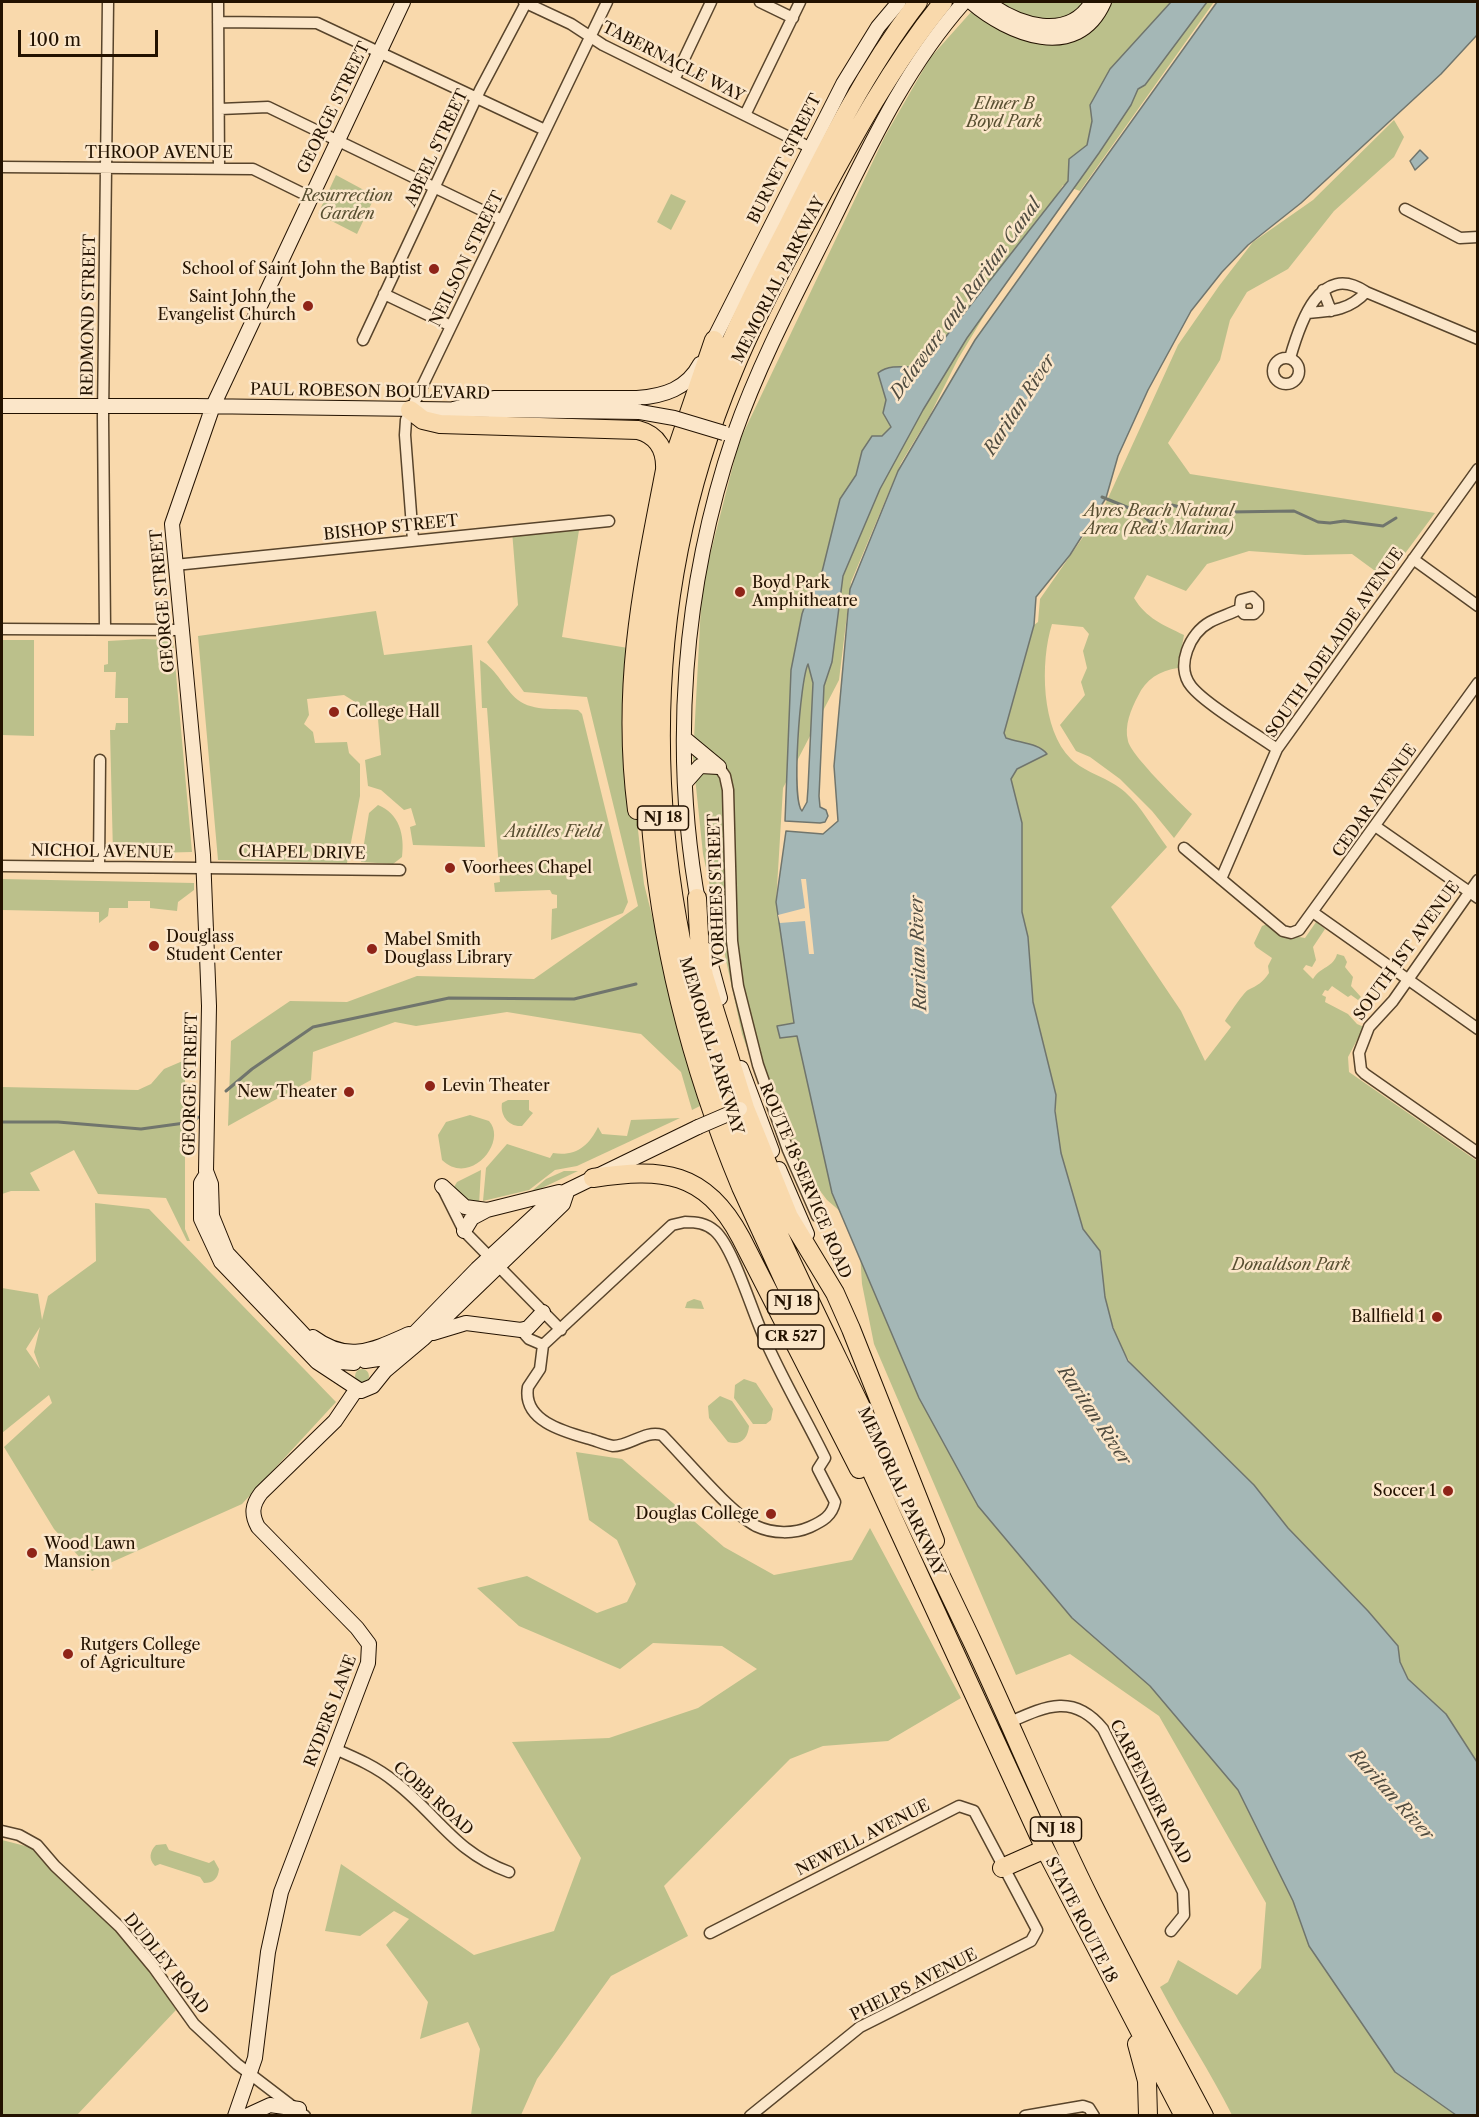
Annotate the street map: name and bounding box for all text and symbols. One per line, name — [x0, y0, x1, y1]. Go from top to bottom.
scale bar — [21, 18, 160, 56]
street label: TABERNACLE WAY — [599, 18, 747, 106]
text: 100 m — [29, 29, 81, 51]
street label: GEORGE STREET — [294, 39, 374, 177]
street label: ABEEL STREET — [401, 86, 473, 210]
street label: BURNET STREET — [744, 91, 826, 227]
park label: Elmer B Boyd Park — [966, 94, 1042, 132]
street label: THROOP AVENUE — [85, 143, 233, 163]
park label: Resurrection Garden — [301, 186, 393, 224]
street label: NEILSON STREET — [426, 188, 508, 330]
street label: MEMORIAL PARKWAY — [729, 193, 829, 367]
water label: Delaware and Raritan Canal — [886, 194, 1046, 404]
street label: REDMOND STREET — [78, 234, 100, 396]
place label: School of Saint John the Baptist — [182, 259, 422, 279]
marker: School of Saint John the Baptist — [427, 262, 441, 276]
place label: Saint John the Evangelist Church — [157, 287, 296, 325]
marker: Saint John the Evangelist Church — [301, 299, 315, 313]
water label: Raritan River — [979, 351, 1061, 459]
street label: PAUL ROBESON BOULEVARD — [250, 380, 490, 404]
park label: Ayres Beach Natural Area (Red's Marina) — [1084, 501, 1234, 539]
street label: BISHOP STREET — [323, 511, 459, 545]
street label: GEORGE STREET — [147, 528, 179, 674]
street label: SOUTH ADELAIDE AVENUE — [1262, 545, 1408, 741]
place label: Boyd Park Amphitheatre — [752, 573, 858, 611]
marker: Boyd Park Amphitheatre — [733, 585, 747, 599]
place label: College Hall — [346, 702, 440, 722]
marker: College Hall — [327, 705, 341, 719]
street label: CEDAR AVENUE — [1329, 741, 1421, 861]
road number: NJ 18 — [638, 806, 688, 830]
street label: VORHEES STREET — [705, 813, 729, 967]
park label: Antilles Field — [505, 822, 601, 842]
street label: NICHOL AVENUE — [31, 841, 173, 863]
street label: CHAPEL DRIVE — [238, 842, 366, 864]
place label: Voorhees Chapel — [462, 858, 592, 878]
marker: Voorhees Chapel — [443, 861, 457, 875]
street label: SOUTH 1ST AVENUE — [1350, 878, 1464, 1024]
water label: Raritan River — [906, 895, 932, 1011]
place label: Douglass Student Center — [166, 927, 282, 965]
place label: Mabel Smith Douglass Library — [384, 930, 512, 968]
marker: Douglass Student Center — [147, 939, 161, 953]
marker: Mabel Smith Douglass Library — [365, 942, 379, 956]
street label: MEMORIAL PARKWAY — [675, 955, 747, 1137]
street label: GEORGE STREET — [180, 1012, 202, 1156]
place label: Levin Theater — [442, 1076, 550, 1096]
marker: Levin Theater — [423, 1079, 437, 1093]
street label: ROUTE 18 SERVICE ROAD — [755, 1080, 855, 1282]
place label: New Theater — [237, 1082, 337, 1102]
marker: New Theater — [342, 1085, 356, 1099]
park label: Donaldson Park — [1232, 1255, 1350, 1275]
road number: NJ 18 — [768, 1290, 818, 1314]
place label: Ballfield 1 — [1351, 1307, 1425, 1327]
marker: Ballfield 1 — [1430, 1310, 1444, 1324]
road number: CR 527 — [758, 1325, 824, 1349]
water label: Raritan River — [1053, 1362, 1135, 1470]
street label: MEMORIAL PARKWAY — [853, 1404, 949, 1580]
place label: Soccer 1 — [1373, 1481, 1436, 1501]
marker: Soccer 1 — [1441, 1484, 1455, 1498]
place label: Douglas College — [636, 1504, 759, 1524]
marker: Douglas College — [764, 1507, 778, 1521]
place label: Wood Lawn Mansion — [44, 1534, 136, 1572]
marker: Wood Lawn Mansion — [25, 1546, 39, 1560]
place label: Rutgers College of Agriculture — [80, 1635, 200, 1673]
marker: Rutgers College of Agriculture — [61, 1647, 75, 1661]
street label: RYDERS LANE — [301, 1652, 361, 1770]
street label: CARPENDER ROAD — [1105, 1717, 1195, 1867]
water label: Raritan River — [1344, 1745, 1438, 1845]
street label: COBB ROAD — [389, 1758, 477, 1840]
street label: NEWELL AVENUE — [793, 1796, 933, 1880]
road number: NJ 18 — [1030, 1817, 1082, 1841]
street label: STATE ROUTE 18 — [1041, 1854, 1121, 1986]
street label: DUDLEY ROAD — [119, 1910, 213, 2018]
street label: PHELPS AVENUE — [847, 1945, 981, 2025]

